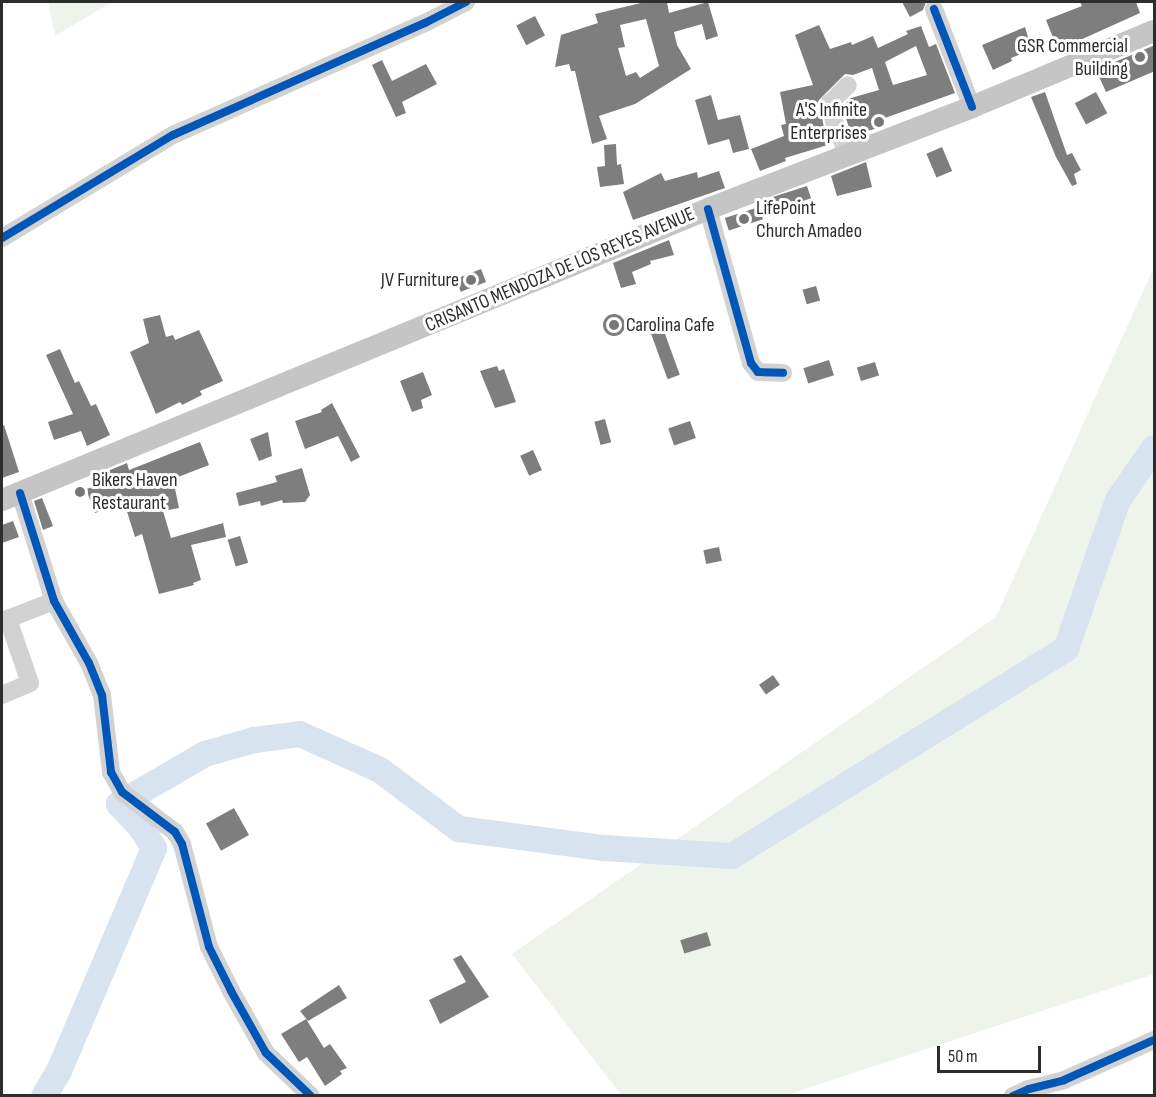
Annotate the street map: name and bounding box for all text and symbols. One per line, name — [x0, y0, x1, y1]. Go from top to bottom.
place label: GSR Commercial Building — [1017, 34, 1128, 81]
marker: GSR Commercial Building — [1133, 50, 1147, 64]
place label: A'S Infinite Enterprises — [790, 98, 867, 145]
marker: A'S Infinite Enterprises — [872, 115, 886, 129]
place label: LifePoint Church Amadeo — [756, 196, 862, 243]
street label: CRISANTO MENDOZA DE LOS REYES AVENUE — [422, 202, 698, 338]
marker: LifePoint Church Amadeo — [737, 212, 751, 226]
place label: JV Furniture — [381, 268, 459, 292]
marker: JV Furniture — [464, 273, 478, 287]
place label: Carolina Cafe — [626, 313, 715, 337]
marker: Carolina Cafe — [607, 318, 621, 332]
place label: Bikers Haven Restaurant — [92, 468, 178, 515]
marker: Bikers Haven Restaurant — [73, 485, 87, 499]
scale bar — [940, 1034, 1044, 1072]
text: 50 m — [948, 1046, 978, 1067]

